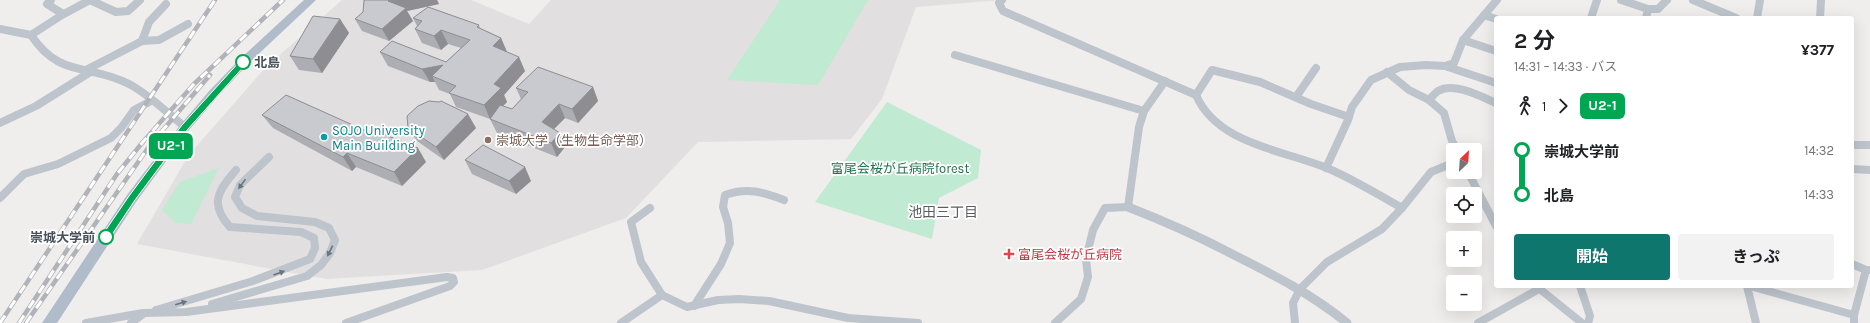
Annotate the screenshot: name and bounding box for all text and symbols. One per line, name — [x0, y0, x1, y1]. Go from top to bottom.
text: 2 分 — [1514, 28, 1555, 54]
text: ¥377 — [1801, 41, 1834, 59]
marker: 北島 — [235, 54, 251, 70]
place label: 北島 — [254, 55, 280, 70]
text: 14:31 – 14:33 · バス — [1514, 59, 1617, 74]
icon: walk — [1514, 95, 1536, 117]
icon: forward — [1552, 95, 1574, 117]
text: U2-1 — [1588, 97, 1617, 114]
text: 1 — [1542, 99, 1546, 114]
place label: SOJO University Main Building — [332, 123, 425, 153]
marker: SOJO University Main Building — [319, 132, 329, 142]
line badge: U2-1 — [143, 133, 199, 159]
place label: 崇城大学（生物生命学部） — [496, 133, 652, 148]
marker: 崇城大学（生物生命学部） — [483, 135, 493, 145]
text: U2-1 — [157, 137, 185, 154]
north arrow — [1446, 143, 1482, 179]
map controls — [1446, 143, 1482, 311]
text: 崇城大学前 — [1544, 143, 1619, 161]
text: 14:32 — [1804, 143, 1834, 158]
park label: 富尾会桜が丘病院forest — [831, 161, 969, 176]
one-way arrow — [238, 179, 246, 190]
button: locate — [1446, 187, 1482, 223]
text: 北島 — [1544, 187, 1574, 205]
text: 14:33 — [1804, 187, 1834, 202]
district label: 池田三丁目 — [908, 204, 978, 221]
marker: 崇城大学前 — [98, 229, 114, 245]
place label: 崇城大学前 — [30, 230, 95, 245]
button: + — [1446, 231, 1482, 267]
button: 開始 — [1514, 234, 1670, 280]
button: きっぷ — [1678, 234, 1834, 280]
one-way arrow — [327, 245, 333, 257]
place label: 富尾会桜が丘病院 — [1018, 247, 1122, 262]
marker: 富尾会桜が丘病院 — [1003, 248, 1015, 260]
one-way arrow — [273, 270, 285, 276]
button: − — [1446, 275, 1482, 311]
one-way arrow — [175, 300, 187, 306]

